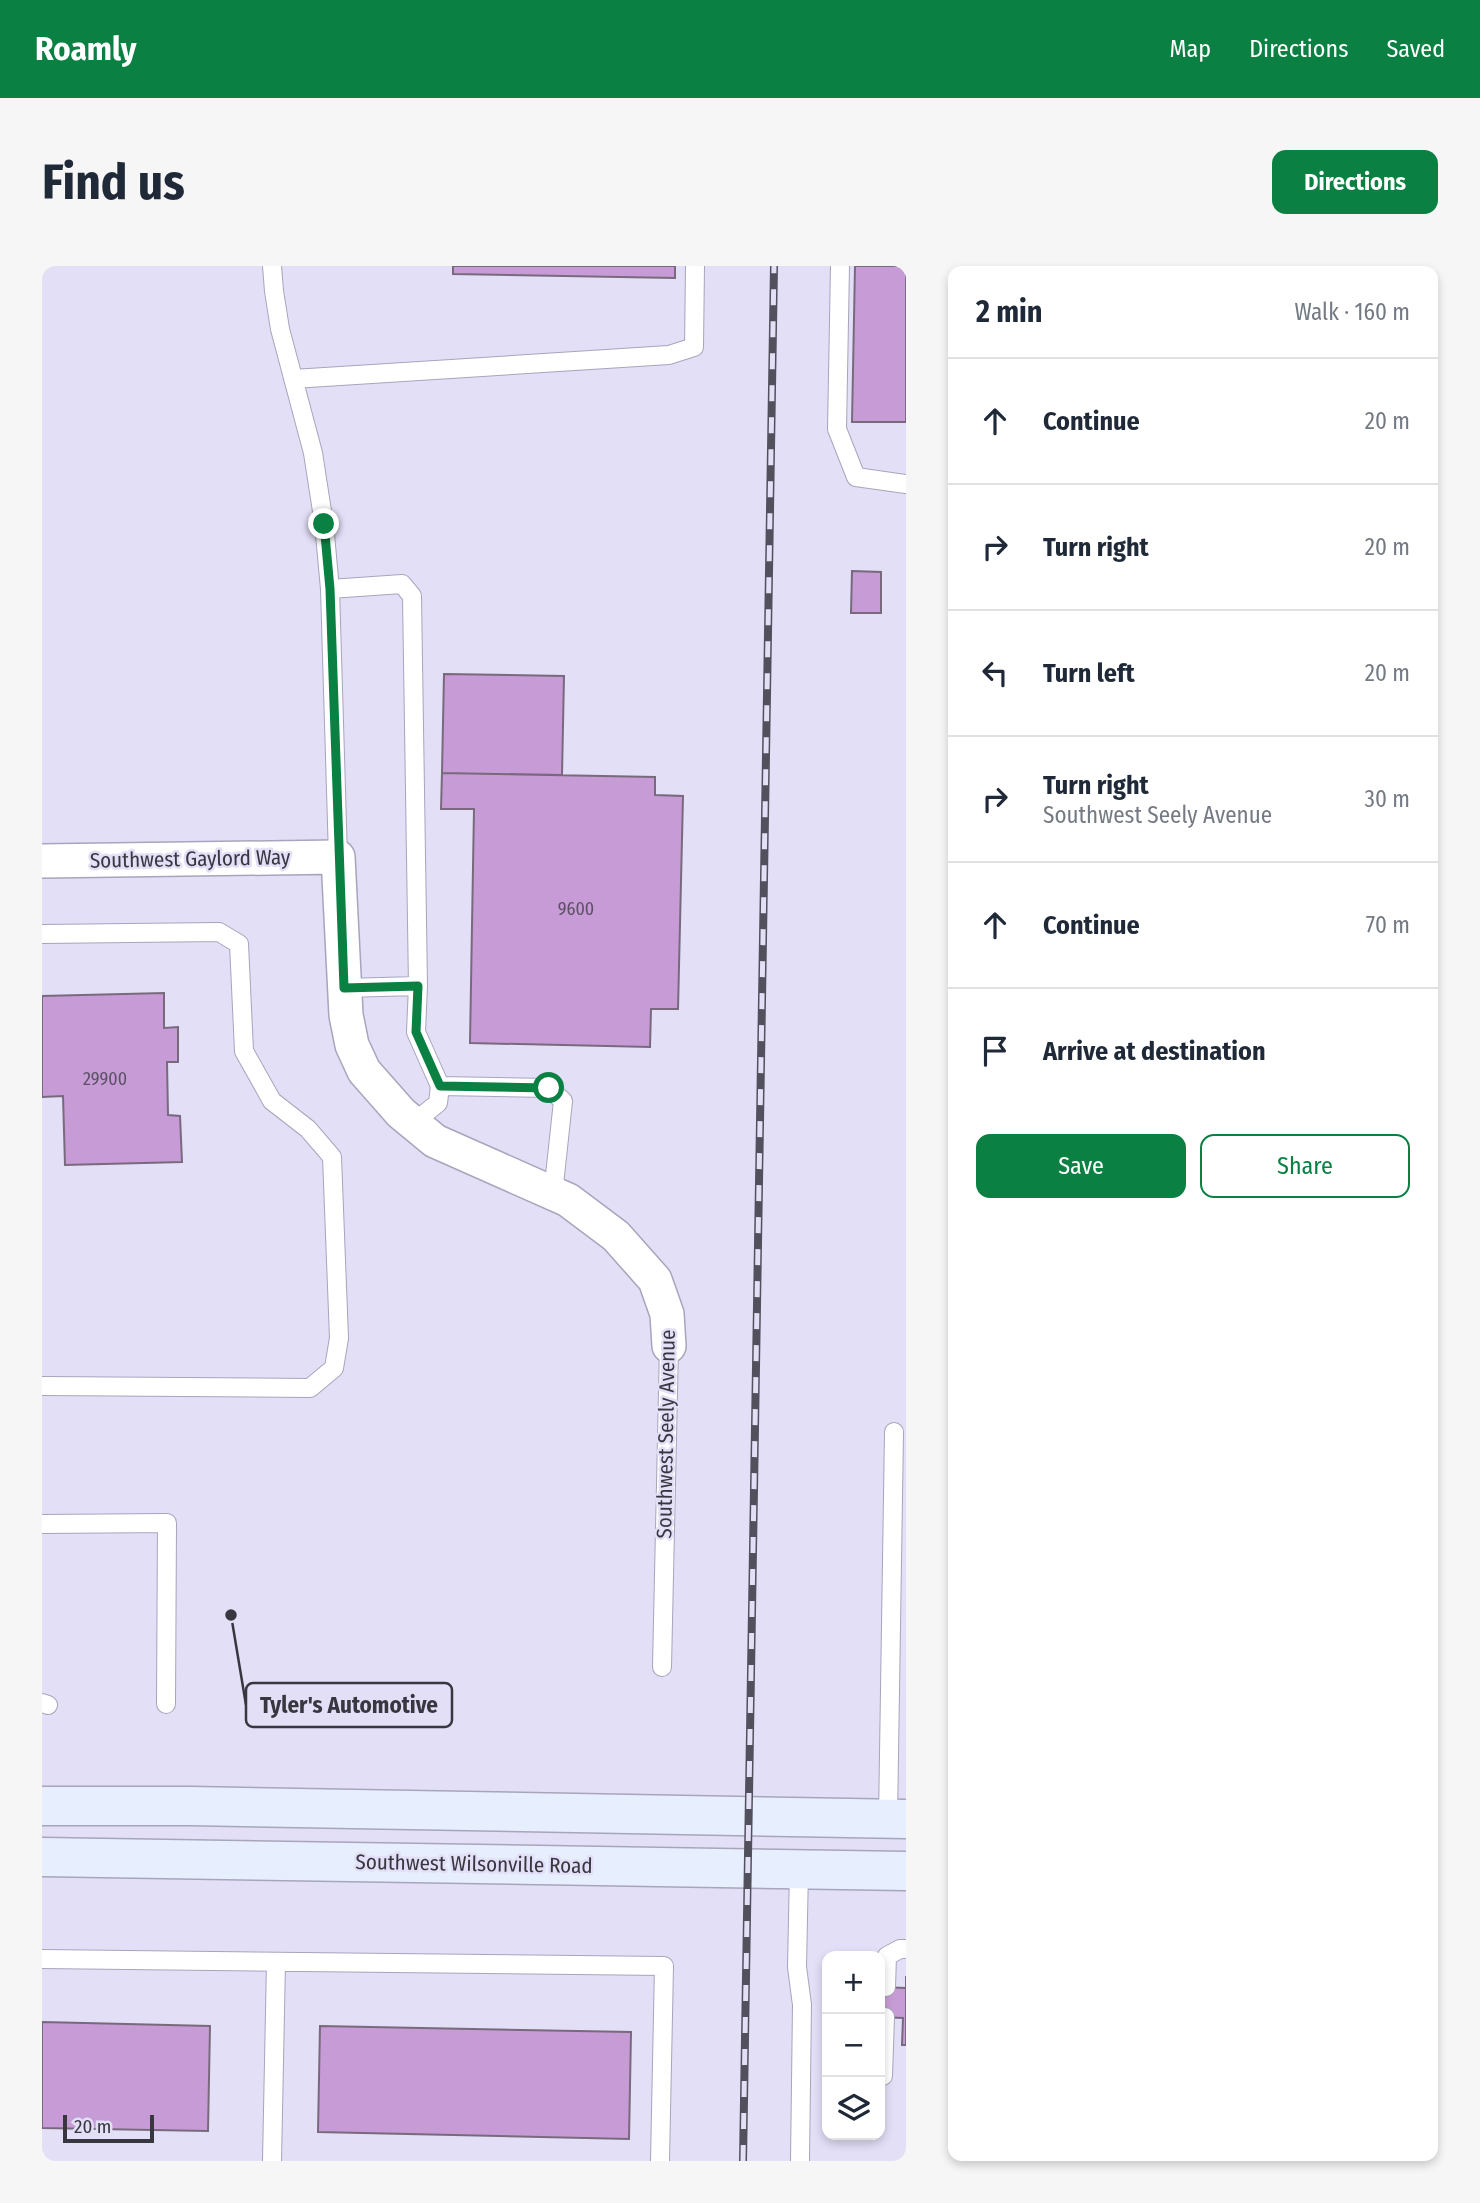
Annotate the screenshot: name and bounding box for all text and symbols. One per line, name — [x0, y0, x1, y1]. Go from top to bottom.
text: Roamly — [35, 29, 136, 69]
text: Map — [1170, 35, 1211, 63]
text: Directions — [1249, 35, 1348, 63]
text: Saved — [1386, 35, 1445, 63]
button: Directions — [1272, 150, 1438, 214]
text: Find us — [42, 153, 185, 212]
text: 2 min — [976, 294, 1043, 330]
text: Walk · 160 m — [1294, 298, 1410, 326]
icon: ahead — [976, 402, 1014, 440]
text: Continue — [1043, 406, 1140, 437]
text: 20 m — [1365, 407, 1410, 435]
route end — [308, 508, 339, 539]
icon: right — [976, 528, 1014, 566]
text: Turn right — [1043, 532, 1149, 563]
text: 20 m — [1365, 533, 1410, 561]
icon: left — [976, 654, 1014, 692]
text: Turn left — [1043, 658, 1135, 689]
text: 20 m — [1365, 659, 1410, 687]
text: Turn right — [1043, 770, 1149, 801]
icon: right — [976, 780, 1014, 818]
text: 30 m — [1365, 785, 1410, 813]
text: Southwest Seely Avenue — [1043, 801, 1272, 829]
street label: Southwest Gaylord Way — [90, 844, 291, 874]
house number: 9600 — [558, 898, 594, 920]
icon: ahead — [976, 906, 1014, 944]
text: Continue — [1043, 910, 1140, 941]
text: 70 m — [1366, 911, 1410, 939]
icon: arrive — [976, 1032, 1014, 1070]
text: Arrive at destination — [1043, 1036, 1266, 1067]
house number: 29900 — [83, 1068, 127, 1090]
route start — [533, 1072, 564, 1103]
button: Save — [976, 1134, 1186, 1198]
button: Share — [1200, 1134, 1410, 1198]
street label: Southwest Seely Avenue — [651, 1329, 681, 1539]
callout: Tyler's Automotive — [246, 1683, 452, 1727]
text: Tyler's Automotive — [260, 1691, 438, 1719]
street label: Southwest Wilsonville Road — [355, 1849, 593, 1879]
map controls — [822, 1951, 885, 2140]
button: + — [822, 1951, 885, 2014]
button: − — [822, 2014, 885, 2077]
button: layers — [822, 2077, 885, 2140]
scale bar — [63, 2112, 154, 2144]
text: 20 m — [74, 2115, 111, 2138]

